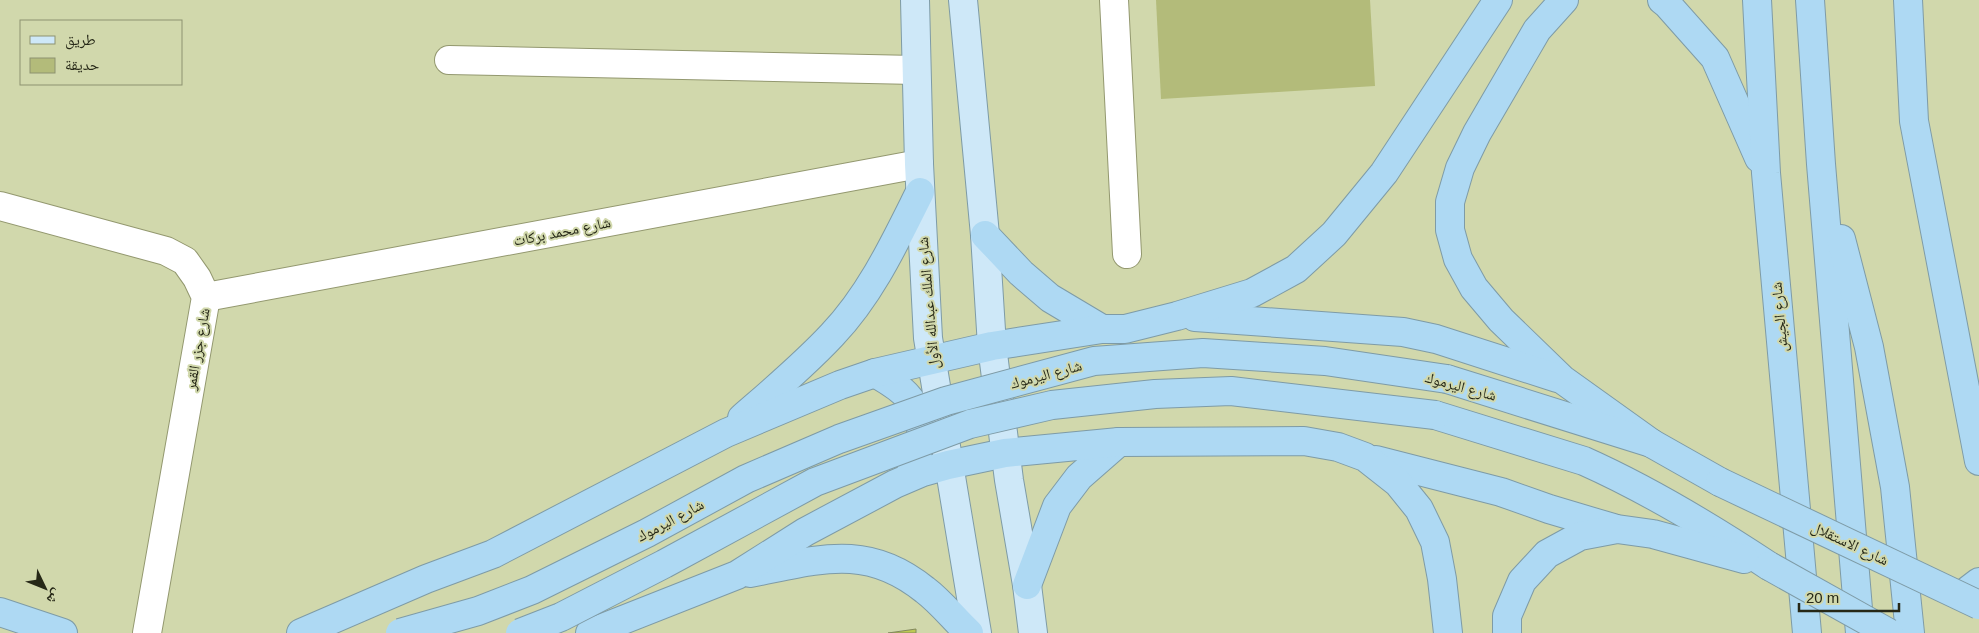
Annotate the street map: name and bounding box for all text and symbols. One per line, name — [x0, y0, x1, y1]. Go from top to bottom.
legend — [20, 20, 182, 85]
text: طريق — [65, 31, 96, 50]
text: حديقة — [65, 56, 100, 73]
street label: شارع محمد بركات — [512, 213, 613, 251]
street label: شارع الملك عبدالله الأول — [914, 236, 944, 370]
street label: شارع الجيش — [1767, 281, 1793, 353]
street label: شارع جزر القمر — [181, 307, 215, 393]
street label: شارع اليرموك — [1008, 356, 1084, 394]
street label: شارع اليرموك — [1423, 368, 1499, 406]
street label: شارع اليرموك — [634, 495, 707, 546]
street label: شارع الاستقلال — [1808, 518, 1891, 570]
north arrow — [20, 563, 70, 613]
scale bar — [1799, 580, 1899, 612]
text: ش — [43, 585, 65, 608]
text: 20 m — [1806, 589, 1839, 606]

